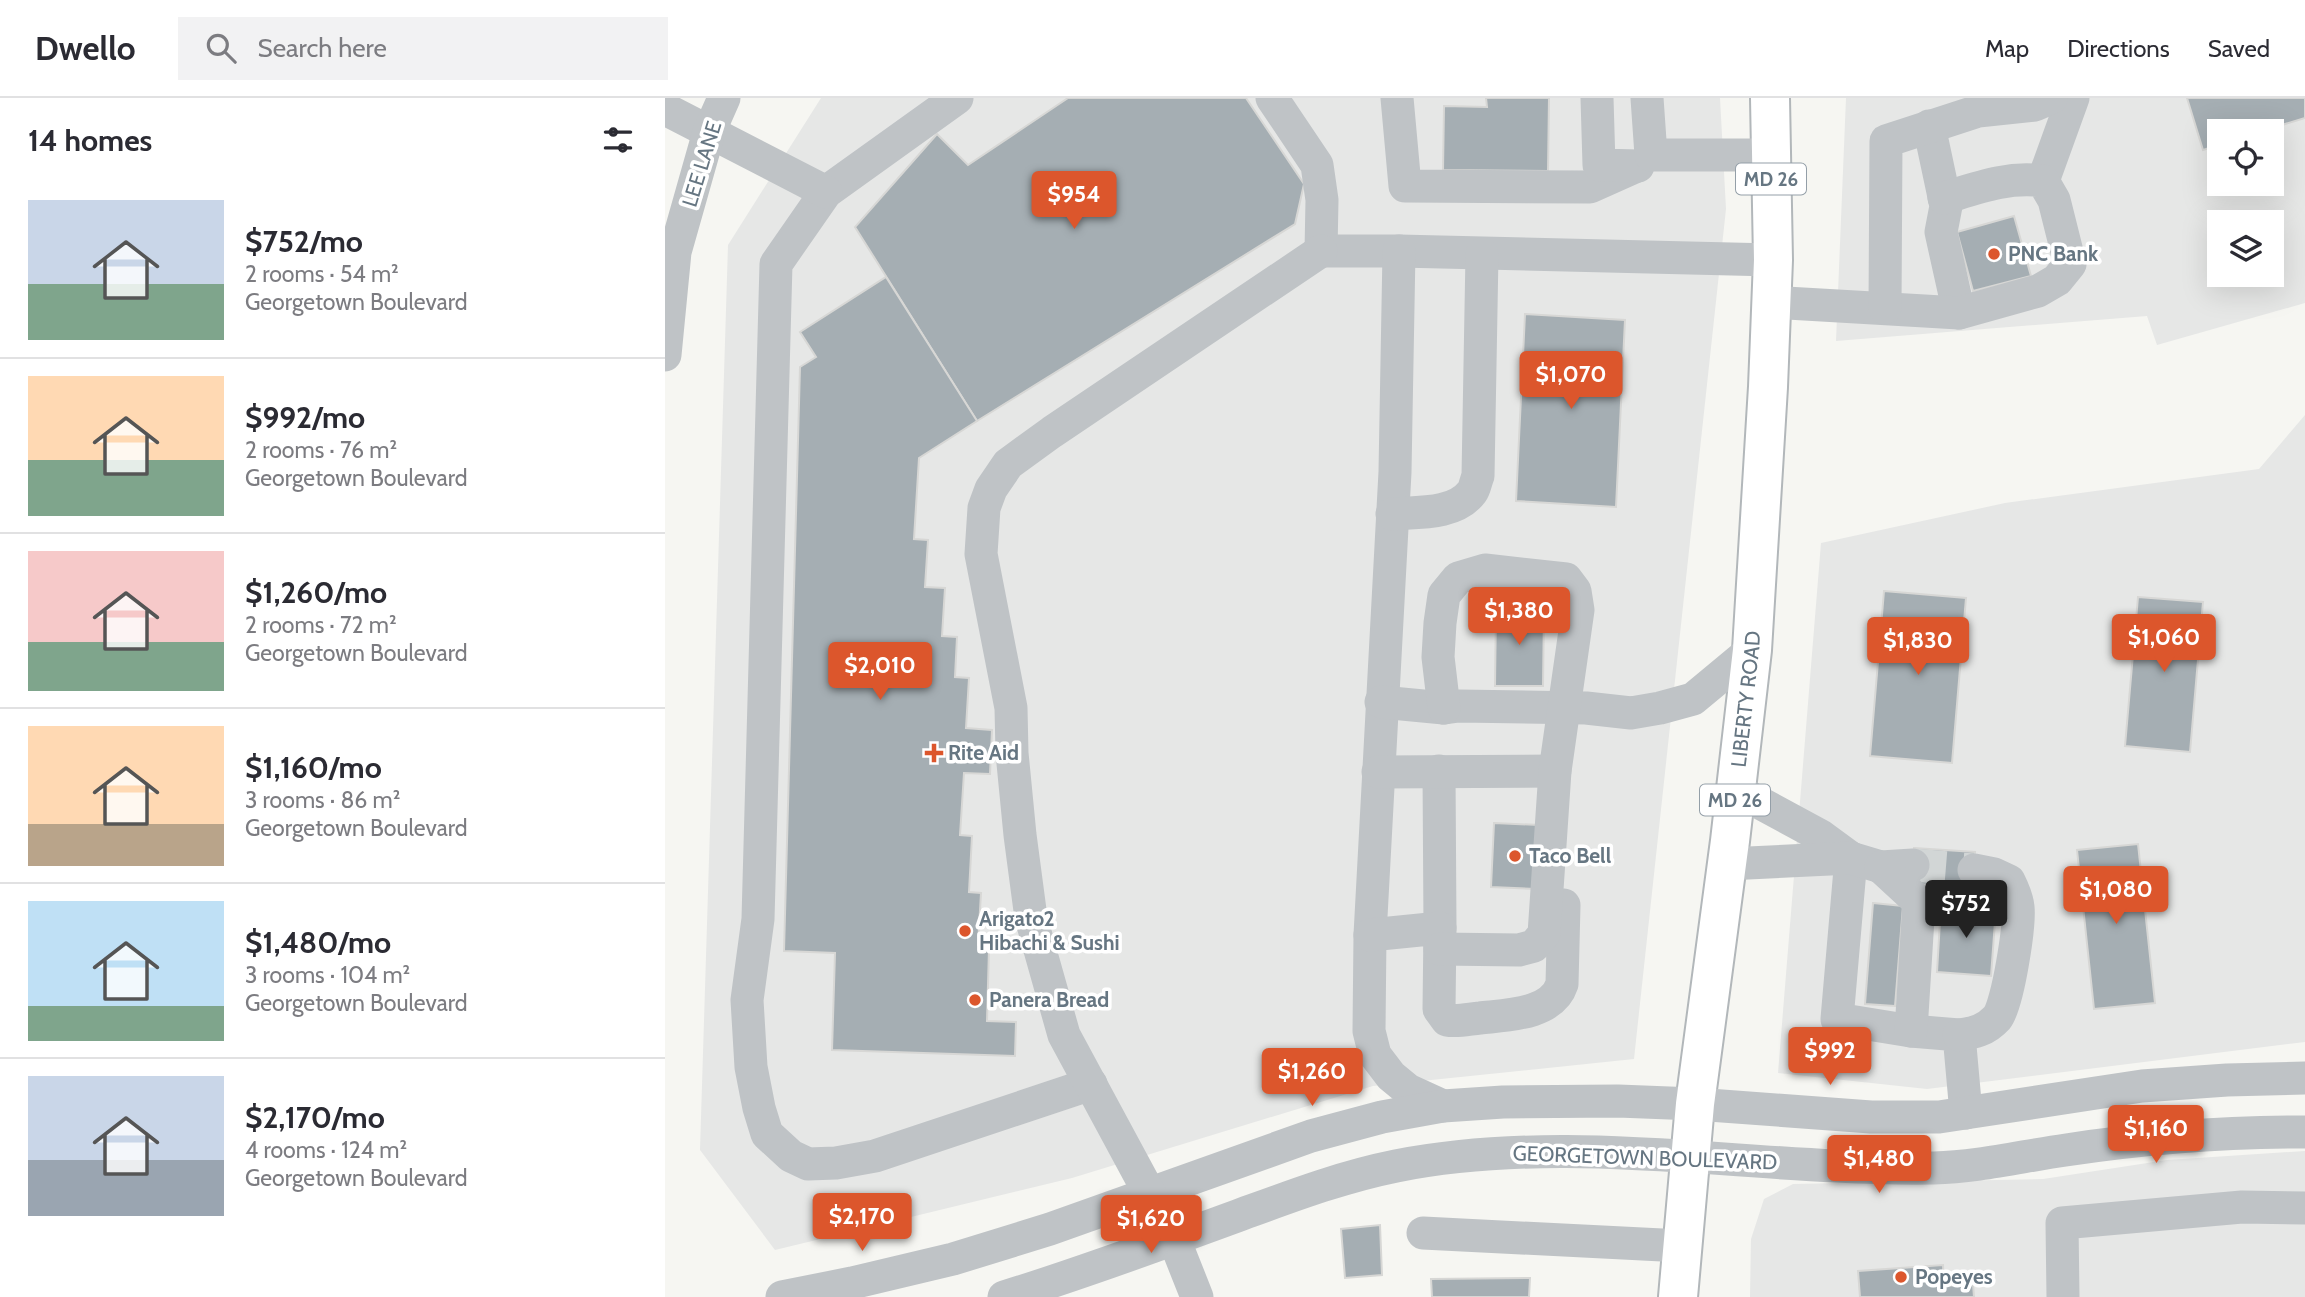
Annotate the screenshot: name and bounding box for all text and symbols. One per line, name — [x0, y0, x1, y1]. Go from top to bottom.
search box — [178, 17, 668, 80]
text: Dwello — [35, 28, 136, 68]
icon: search — [202, 29, 240, 67]
text: Search here — [258, 32, 387, 64]
text: Map — [1985, 34, 2029, 63]
text: Directions — [2067, 34, 2170, 63]
text: Saved — [2208, 34, 2270, 63]
street label: LEE LANE — [677, 118, 726, 210]
map controls — [2207, 119, 2284, 287]
button: locate — [2207, 119, 2284, 196]
icon: filters — [599, 121, 637, 159]
text: 14 homes — [28, 122, 152, 159]
road number: MD 26 — [1736, 164, 1806, 194]
pin: $954 — [1033, 172, 1115, 231]
text: $954 — [1048, 180, 1100, 208]
button: layers — [2207, 210, 2284, 287]
text: $752/mo — [245, 223, 363, 260]
icon: home — [84, 228, 168, 312]
place label: PNC Bank — [2008, 241, 2099, 266]
marker: PNC Bank — [1986, 246, 2002, 262]
text: 2 rooms · 54 m² — [245, 260, 399, 288]
text: Georgetown Boulevard — [245, 288, 467, 316]
pin: $1,070 — [1514, 352, 1628, 411]
text: $1,070 — [1536, 360, 1606, 388]
text: $992/mo — [245, 399, 365, 436]
icon: home — [84, 404, 168, 488]
text: 2 rooms · 76 m² — [245, 436, 397, 464]
text: Georgetown Boulevard — [245, 464, 467, 492]
text: $1,260/mo — [245, 574, 387, 611]
icon: home — [84, 579, 168, 663]
pin: $1,380 — [1462, 588, 1576, 647]
text: $1,380 — [1484, 596, 1554, 624]
text: 2 rooms · 72 m² — [245, 611, 397, 639]
pin: $1,060 — [2107, 614, 2221, 674]
pin: $1,830 — [1861, 618, 1975, 677]
text: $1,060 — [2128, 623, 2200, 651]
text: $1,830 — [1883, 626, 1953, 654]
street label: LIBERTY ROAD — [1726, 630, 1765, 769]
text: Georgetown Boulevard — [245, 639, 467, 667]
pin: $2,010 — [823, 642, 937, 702]
text: $2,010 — [844, 651, 916, 679]
place label: Rite Aid — [948, 740, 1019, 765]
marker: Rite Aid — [926, 745, 942, 761]
text: $1,160/mo — [245, 749, 382, 786]
icon: home — [84, 754, 168, 838]
road number: MD 26 — [1700, 785, 1770, 816]
text: 3 rooms · 86 m² — [245, 786, 400, 814]
text: Georgetown Boulevard — [245, 814, 467, 842]
place label: Taco Bell — [1529, 843, 1612, 868]
marker: Taco Bell — [1507, 848, 1523, 864]
pin: $1,080 — [2059, 866, 2173, 926]
text: $1,080 — [2079, 875, 2153, 903]
pin: $752 — [1925, 880, 2007, 940]
text: $752 — [1941, 889, 1991, 917]
place label: Arigato2 Hibachi & Sushi — [979, 906, 1120, 955]
marker: Arigato2 Hibachi & Sushi — [957, 923, 973, 939]
text: $1,480/mo — [245, 924, 391, 961]
icon: home — [84, 929, 168, 1013]
text: 3 rooms · 104 m² — [245, 961, 410, 989]
place label: Panera Bread — [989, 987, 1109, 1012]
text: Georgetown Boulevard — [245, 989, 467, 1017]
marker: Panera Bread — [967, 992, 983, 1008]
pin: $992 — [1789, 1028, 1871, 1087]
text: $992 — [1804, 1036, 1856, 1064]
pin: $1,260 — [1255, 1048, 1369, 1108]
text: $1,260 — [1278, 1057, 1346, 1085]
text: $2,170/mo — [245, 1099, 385, 1136]
icon: home — [84, 1104, 168, 1188]
pin: $1,160 — [2099, 1105, 2213, 1165]
text: $1,160 — [2124, 1114, 2188, 1142]
text: 4 rooms · 124 m² — [245, 1136, 407, 1164]
pin: $1,480 — [1822, 1136, 1936, 1195]
street label: GEORGETOWN BOULEVARD — [1512, 1140, 1778, 1175]
text: $1,480 — [1843, 1144, 1915, 1172]
text: Georgetown Boulevard — [245, 1164, 467, 1192]
pin: $2,170 — [805, 1194, 919, 1253]
pin: $1,620 — [1094, 1196, 1208, 1255]
text: $2,170 — [829, 1202, 895, 1230]
text: $1,620 — [1117, 1204, 1185, 1232]
place label: Popeyes — [1915, 1264, 1993, 1289]
marker: Popeyes — [1893, 1269, 1909, 1285]

